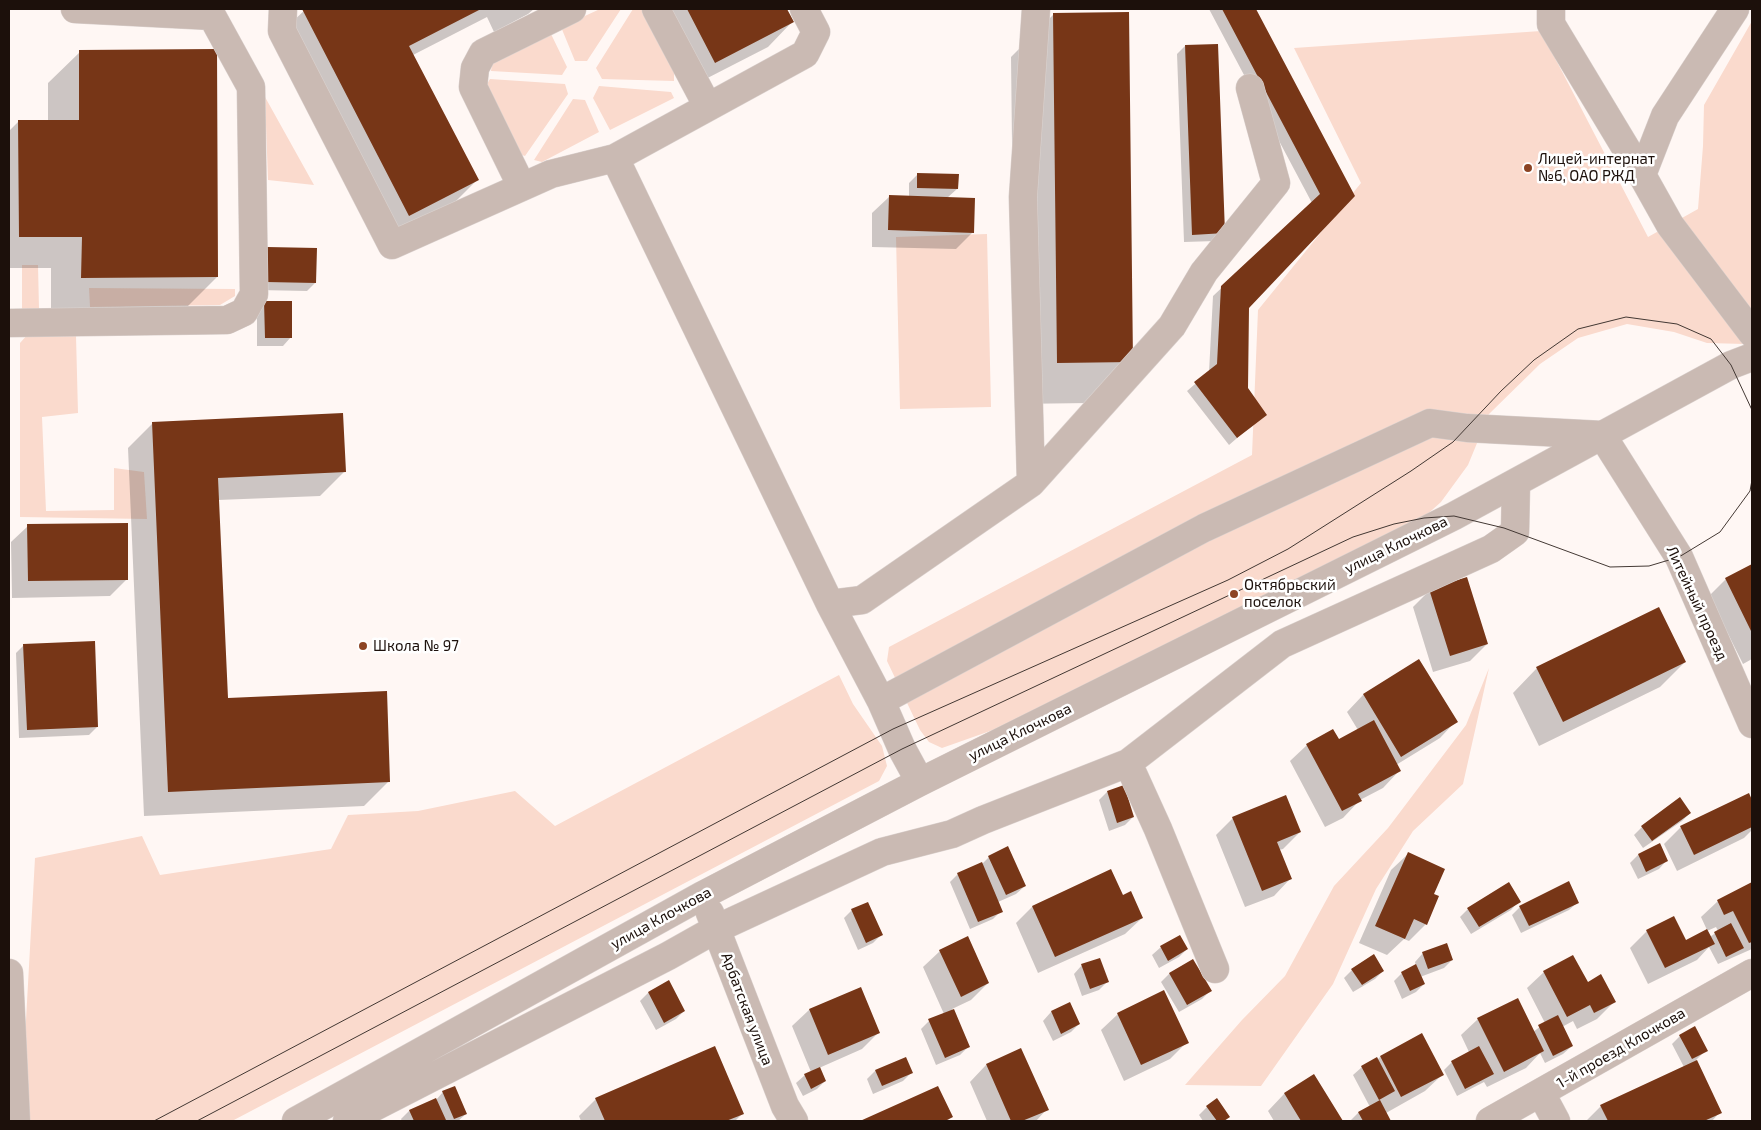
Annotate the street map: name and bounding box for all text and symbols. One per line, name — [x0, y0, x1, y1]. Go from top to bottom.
place label: Лицей-интернат №6, ОАО РЖД — [1538, 150, 1655, 185]
marker: Лицей-интернат №6, ОАО РЖД — [1522, 162, 1534, 174]
street label: улица Клочкова — [1342, 512, 1450, 578]
street label: Литейный проезд — [1663, 543, 1731, 663]
place label: Октябрьский поселок — [1244, 576, 1336, 611]
marker: Октябрьский поселок — [1228, 588, 1240, 600]
place label: Школа № 97 — [373, 637, 459, 655]
marker: Школа № 97 — [357, 640, 369, 652]
street label: улица Клочкова — [966, 699, 1074, 765]
street label: улица Клочкова — [608, 883, 714, 953]
street label: Арбатская улица — [717, 950, 777, 1068]
street label: 1-й проезд Клочкова — [1553, 1004, 1689, 1092]

